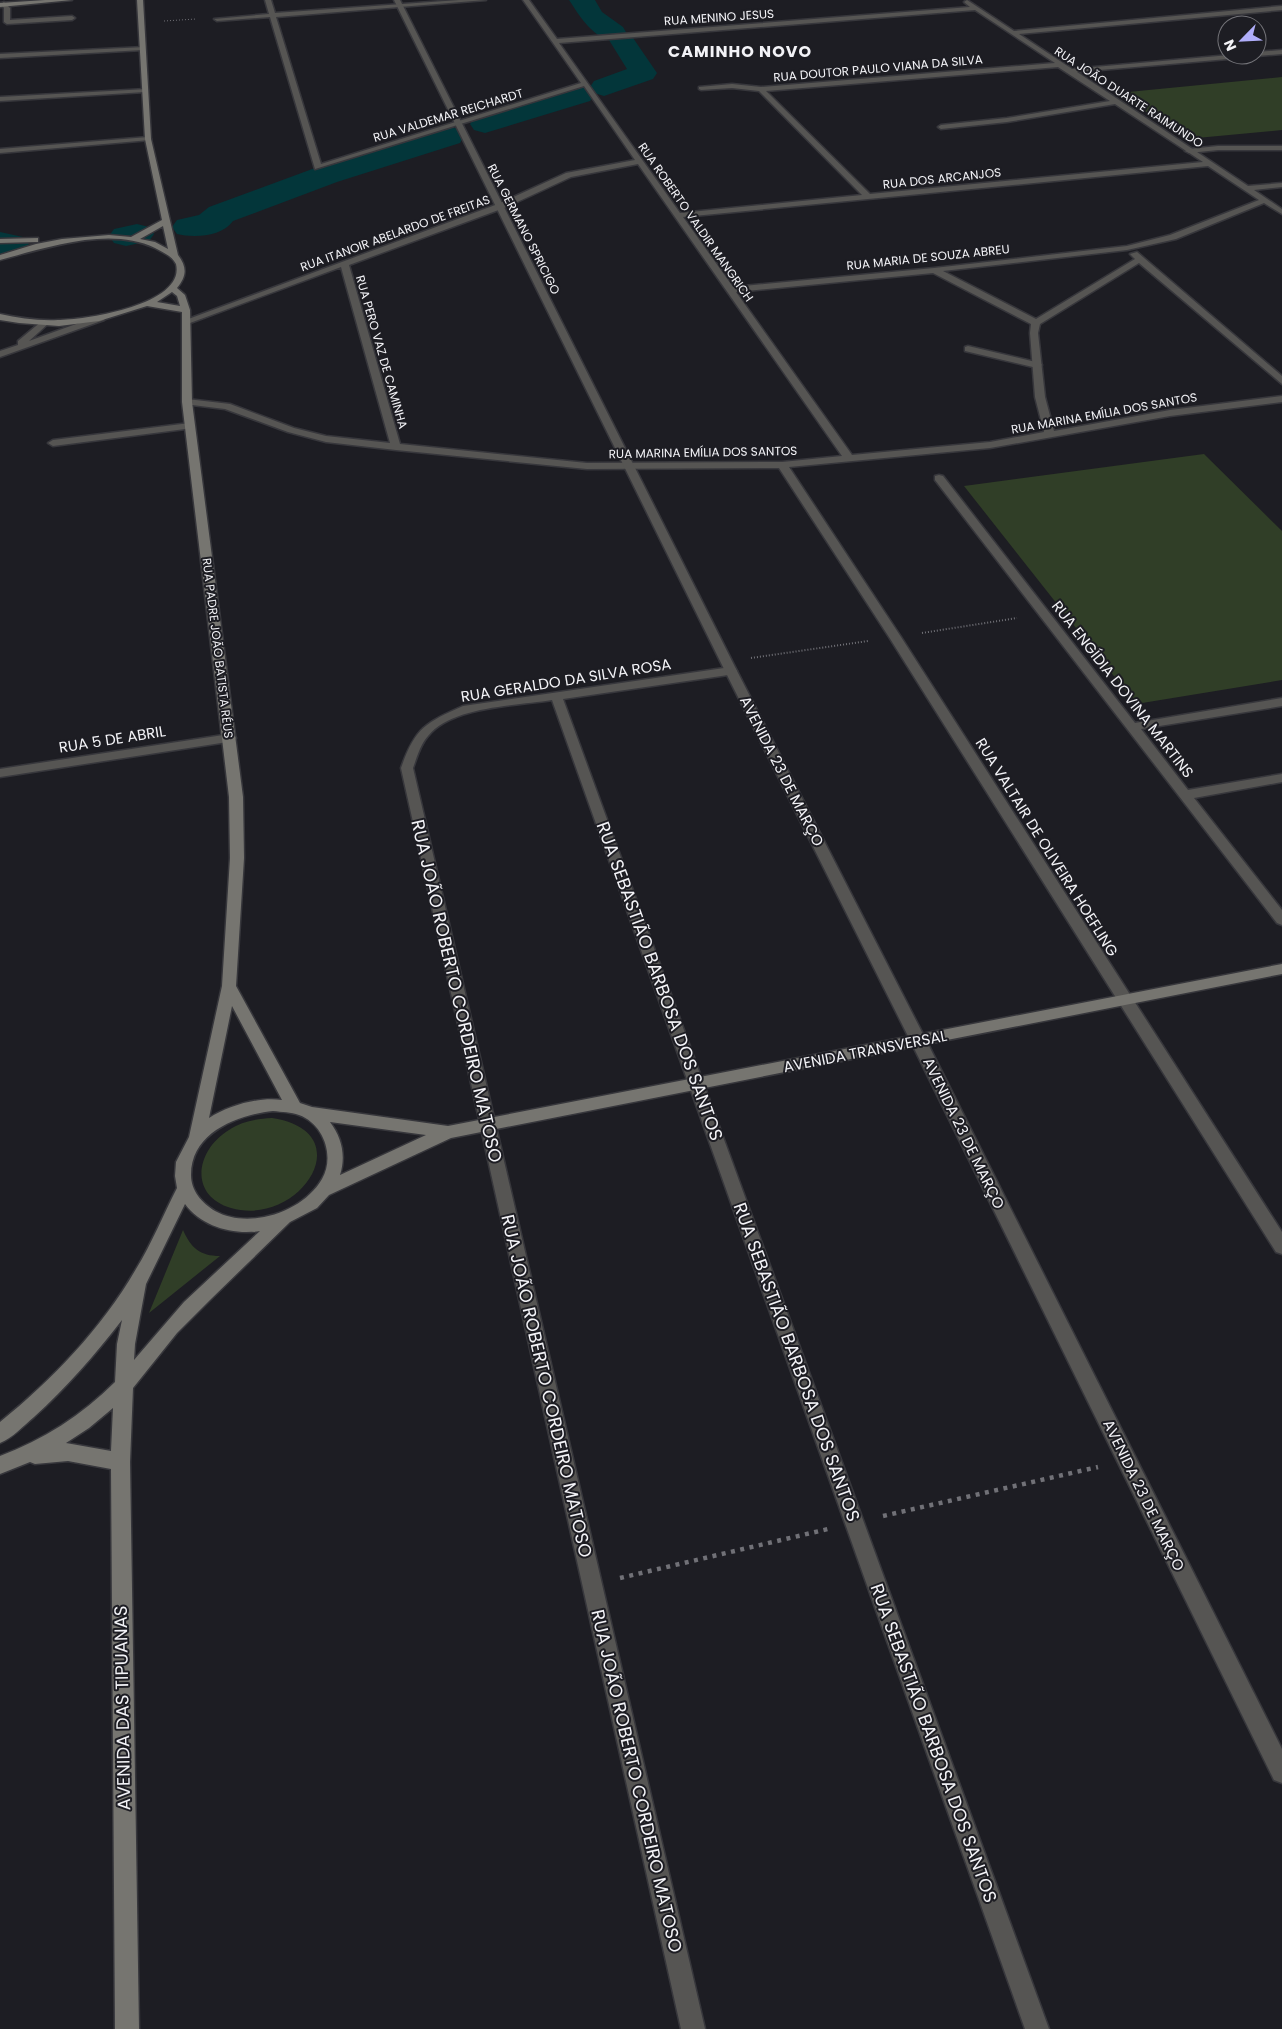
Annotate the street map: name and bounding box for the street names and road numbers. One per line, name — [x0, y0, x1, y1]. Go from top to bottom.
street label: RUA MENINO JESUS — [663, 5, 775, 29]
street label: RUA JOÃO DUARTE RAIMUNDO — [1051, 42, 1207, 152]
street label: RUA DOUTOR PAULO VIANA DA SILVA — [773, 50, 983, 86]
street label: RUA VALDEMAR REICHARDT — [371, 84, 526, 146]
street label: RUA ROBERTO VALDIR MANGRICH — [634, 139, 758, 305]
street label: RUA GERMANO SPRICIGO — [484, 161, 564, 297]
street label: RUA DOS ARCANJOS — [882, 163, 1002, 193]
street label: RUA ITANOIR ABELARDO DE FREITAS — [298, 191, 492, 275]
street label: RUA MARIA DE SOUZA ABREU — [846, 240, 1010, 274]
street label: RUA PERO VAZ DE CAMINHA — [352, 273, 412, 431]
street label: RUA MARINA EMÍLIA DOS SANTOS — [1010, 388, 1198, 438]
street label: RUA MARINA EMÍLIA DOS SANTOS — [609, 442, 797, 462]
street label: RUA PADRE JOÃO BATISTA RÉUS — [198, 557, 238, 739]
street label: RUA ENGÍDIA DOVINA MARTINS — [1047, 596, 1199, 782]
street label: RUA GERALDO DA SILVA ROSA — [459, 653, 673, 707]
street label: AVENIDA 23 DE MARÇO — [735, 692, 829, 850]
street label: RUA 5 DE ABRIL — [57, 720, 167, 758]
street label: RUA VALTAIR DE OLIVEIRA HOEFLING — [971, 734, 1123, 961]
street label: RUA JOÃO ROBERTO CORDEIRO MATOSO — [405, 817, 509, 1165]
street label: RUA SEBASTIÃO BARBOSA DOS SANTOS — [591, 818, 729, 1144]
street label: AVENIDA TRANSVERSAL — [782, 1025, 949, 1077]
street label: AVENIDA 23 DE MARÇO — [918, 1054, 1010, 1212]
street label: RUA SEBASTIÃO BARBOSA DOS SANTOS — [728, 1199, 866, 1525]
street label: RUA JOÃO ROBERTO CORDEIRO MATOSO — [495, 1212, 599, 1560]
street label: AVENIDA 23 DE MARÇO — [1098, 1416, 1190, 1574]
street label: RUA SEBASTIÃO BARBOSA DOS SANTOS — [865, 1580, 1003, 1906]
street label: AVENIDA DAS TIPUANAS — [108, 1605, 136, 1811]
street label: RUA JOÃO ROBERTO CORDEIRO MATOSO — [585, 1607, 689, 1955]

